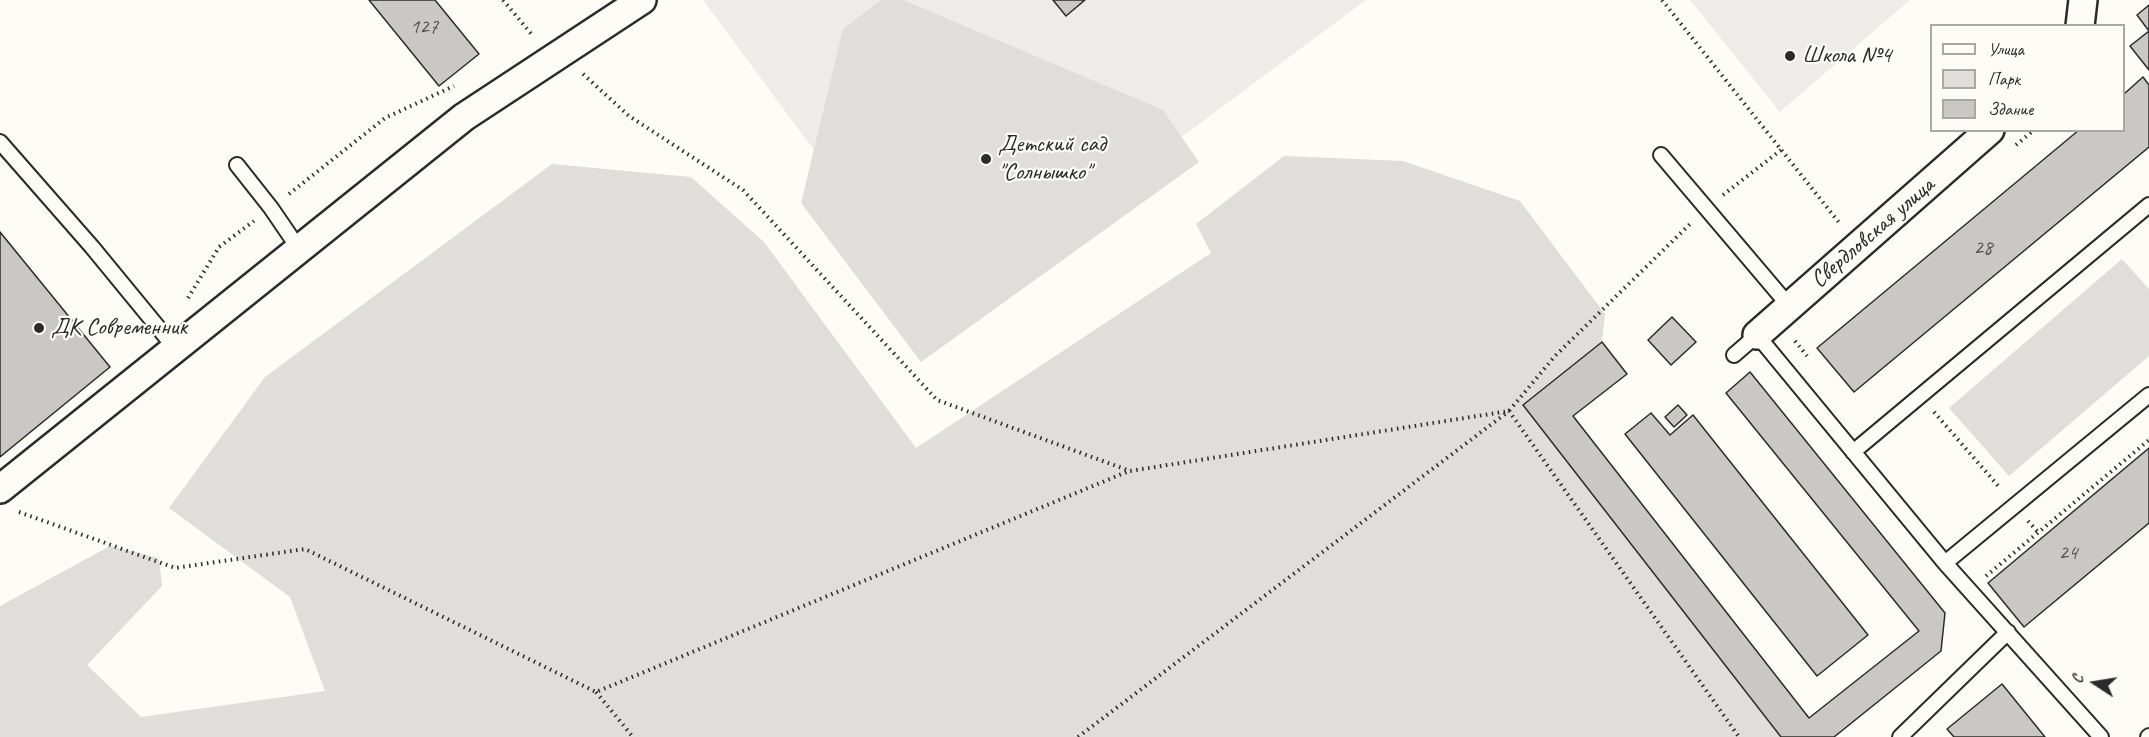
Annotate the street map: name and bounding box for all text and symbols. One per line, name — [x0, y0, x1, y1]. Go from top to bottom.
house number: 127 — [410, 14, 438, 40]
legend — [1930, 24, 2125, 132]
text: Улица — [1988, 38, 2024, 60]
place label: Школа №4 — [1802, 42, 1891, 70]
marker: Школа №4 — [1783, 49, 1797, 63]
text: Парк — [1988, 68, 2020, 90]
text: Здание — [1988, 98, 2033, 120]
place label: Детский сад "Солнышко" — [998, 131, 1106, 187]
marker: Детский сад "Солнышко" — [979, 152, 993, 166]
street label: Свердловская улица — [1805, 171, 1941, 295]
house number: 28 — [1974, 235, 1992, 261]
place label: ДК Современник — [51, 314, 187, 342]
marker: ДК Современник — [32, 321, 46, 335]
house number: 24 — [2059, 540, 2077, 566]
north arrow — [2065, 653, 2125, 713]
text: С — [2067, 673, 2088, 685]

